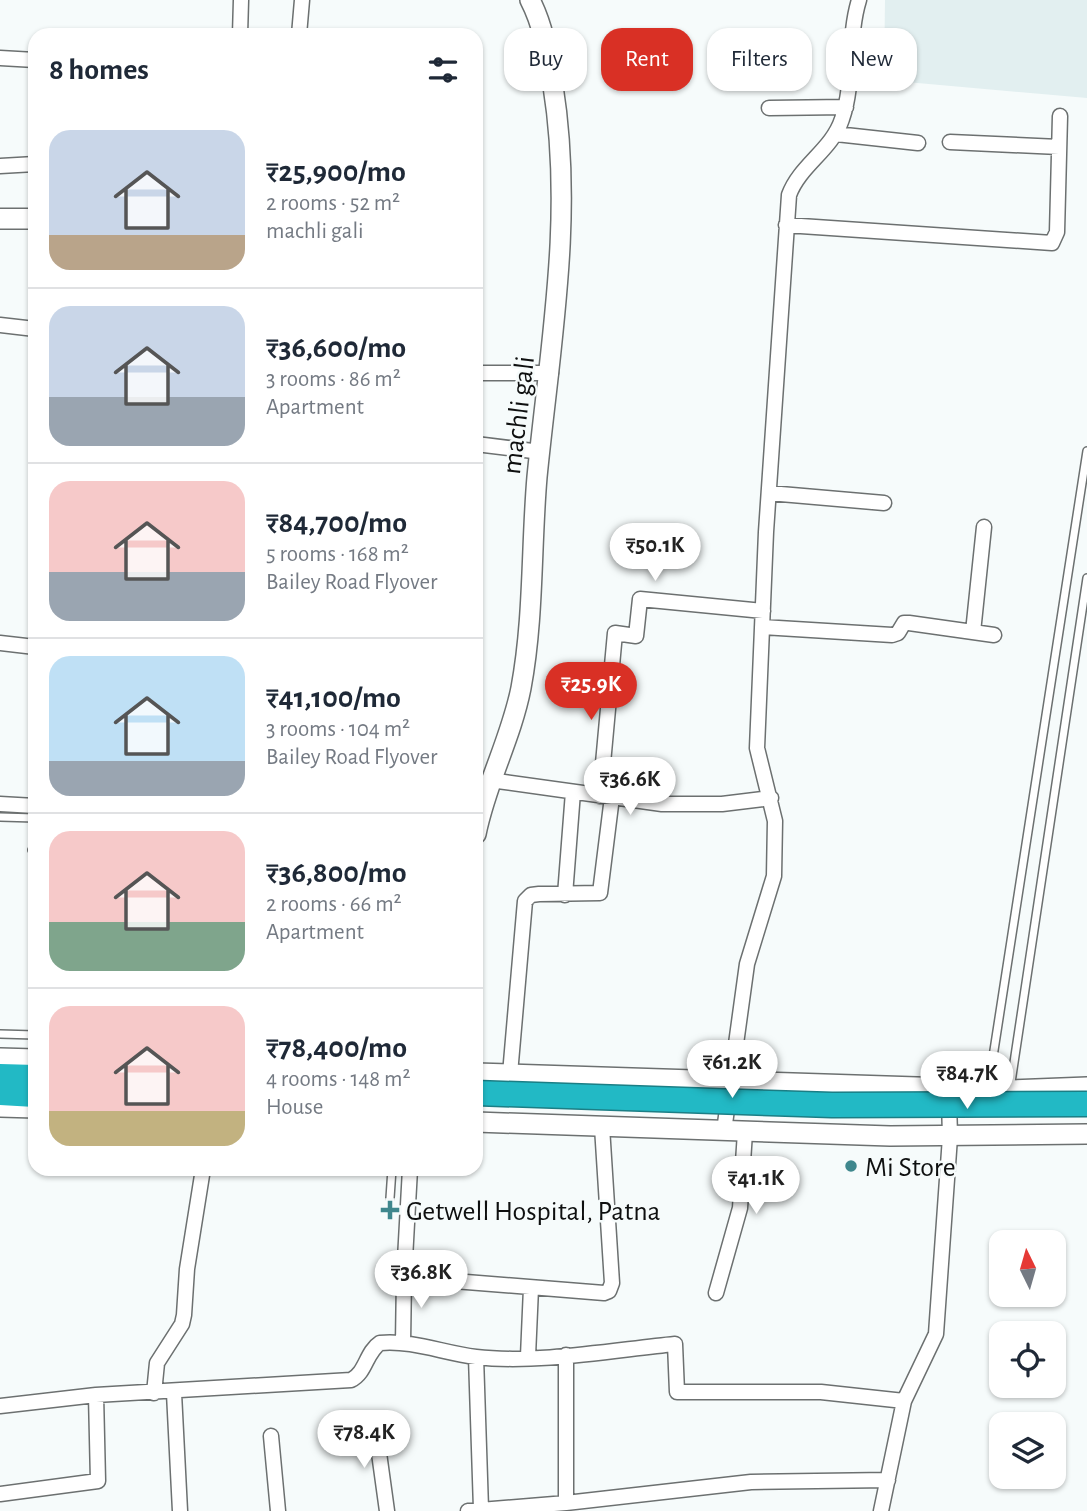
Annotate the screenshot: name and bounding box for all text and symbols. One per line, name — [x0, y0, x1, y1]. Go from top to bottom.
chip: Buy — [504, 28, 587, 91]
chip: Rent — [601, 28, 693, 91]
chip: Filters — [707, 28, 812, 91]
chip: New — [826, 28, 917, 91]
icon: filters — [424, 51, 462, 89]
text: 8 homes — [49, 55, 149, 85]
text: ₹25,900/mo — [266, 157, 406, 187]
icon: home — [105, 158, 189, 242]
text: 2 rooms · 52 m² — [266, 192, 400, 215]
text: machli gali — [266, 220, 364, 243]
text: ₹36,600/mo — [266, 333, 406, 363]
icon: home — [105, 334, 189, 418]
street label: machli gali — [498, 355, 540, 476]
text: 3 rooms · 86 m² — [266, 368, 401, 391]
text: Apartment — [266, 396, 364, 419]
text: ₹84,700/mo — [266, 508, 407, 538]
icon: home — [105, 509, 189, 593]
pin: ₹50.1K — [598, 524, 712, 583]
text: ₹50.1K — [626, 534, 684, 557]
text: 5 rooms · 168 m² — [266, 543, 409, 566]
text: Bailey Road Flyover — [266, 571, 438, 594]
pin: ₹25.9K — [534, 662, 648, 722]
text: ₹25.9K — [561, 673, 621, 696]
text: ₹41,100/mo — [266, 683, 401, 713]
icon: home — [105, 684, 189, 768]
text: 3 rooms · 104 m² — [266, 718, 410, 741]
text: Bailey Road Flyover — [266, 746, 438, 769]
pin: ₹36.6K — [573, 758, 687, 817]
text: ₹36.6K — [600, 768, 660, 791]
text: ₹36,800/mo — [266, 858, 406, 888]
icon: home — [105, 859, 189, 943]
text: 2 rooms · 66 m² — [266, 893, 402, 916]
text: Apartment — [266, 921, 364, 944]
text: ₹78,400/mo — [266, 1033, 407, 1063]
icon: home — [105, 1034, 189, 1118]
pin: ₹61.2K — [675, 1040, 789, 1100]
text: ₹61.2K — [703, 1051, 761, 1074]
pin: ₹84.7K — [910, 1052, 1024, 1111]
text: ₹84.7K — [936, 1062, 998, 1085]
text: 4 rooms · 148 m² — [266, 1068, 411, 1091]
text: House — [266, 1096, 323, 1119]
place label: Mi Store — [865, 1154, 956, 1182]
pin: ₹41.1K — [699, 1156, 813, 1216]
marker: Mi Store — [843, 1158, 859, 1174]
text: ₹41.1K — [728, 1167, 784, 1190]
place label: Getwell Hospital, Patna — [406, 1198, 661, 1226]
marker: Getwell Hospital, Patna — [380, 1200, 400, 1220]
north arrow — [989, 1230, 1066, 1307]
map controls — [989, 1230, 1066, 1489]
pin: ₹36.8K — [364, 1250, 478, 1310]
text: ₹36.8K — [391, 1261, 451, 1284]
button: locate — [989, 1321, 1066, 1398]
pin: ₹78.4K — [307, 1410, 421, 1470]
button: layers — [989, 1412, 1066, 1489]
text: ₹78.4K — [333, 1421, 395, 1444]

